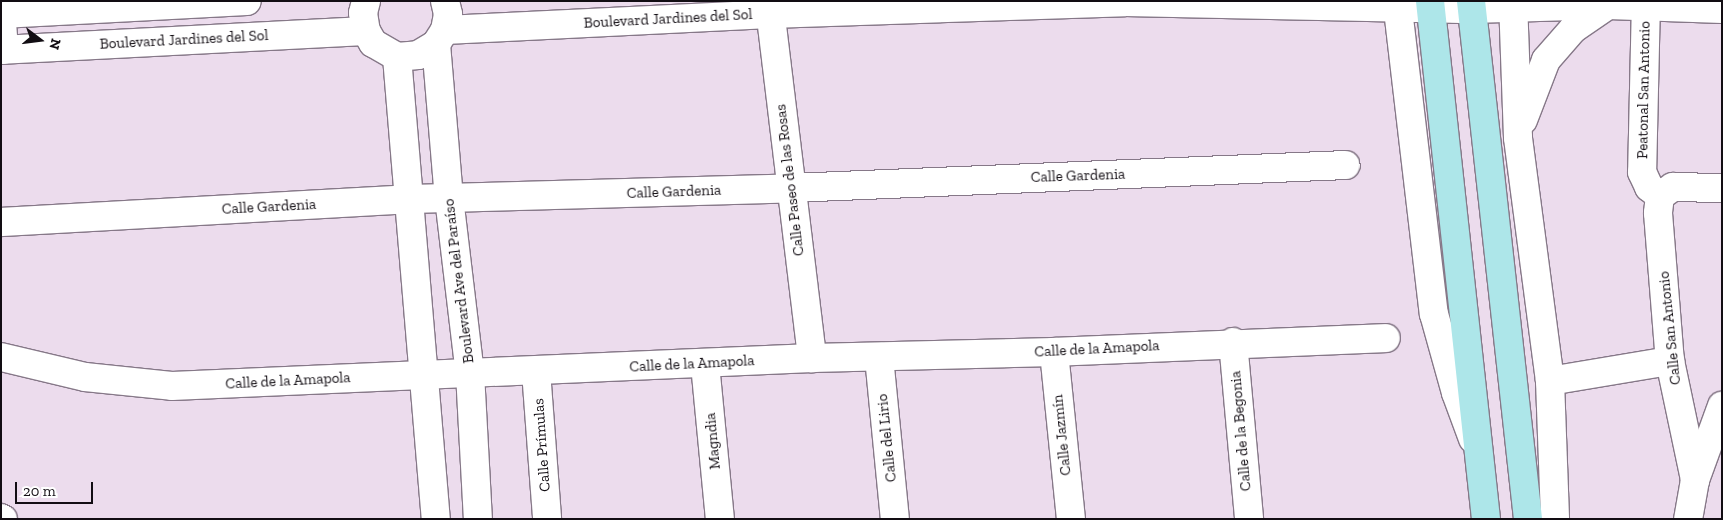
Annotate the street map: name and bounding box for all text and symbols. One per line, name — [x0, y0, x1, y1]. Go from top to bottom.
street label: Boulevard Jardines del Sol — [583, 6, 753, 32]
north arrow — [15, 15, 65, 65]
street label: Peatonal San Antonio — [1634, 21, 1654, 159]
street label: Boulevard Jardines del Sol — [99, 27, 269, 53]
text: N — [45, 37, 65, 51]
street label: Calle Paseo de las Rosas — [772, 103, 808, 257]
street label: Calle Gardenia — [1030, 165, 1126, 187]
street label: Calle Gardenia — [626, 181, 722, 203]
street label: Calle Gardenia — [221, 196, 317, 218]
street label: Boulevard Ave del Paraíso — [440, 197, 478, 365]
street label: Calle San Antonio — [1655, 270, 1685, 386]
street label: Calle de la Amapola — [1034, 337, 1160, 361]
street label: Calle de la Amapola — [629, 352, 755, 376]
street label: Calle de la Amapola — [225, 369, 351, 393]
street label: Calle de la Begonia — [1227, 370, 1255, 492]
street label: Calle del Lirio — [873, 393, 901, 483]
street label: Calle Jazmín — [1049, 393, 1075, 477]
street label: Calle Prímulas — [530, 398, 554, 492]
street label: Magndia — [702, 412, 724, 470]
scale bar — [18, 472, 95, 504]
text: 20 m — [23, 482, 56, 500]

